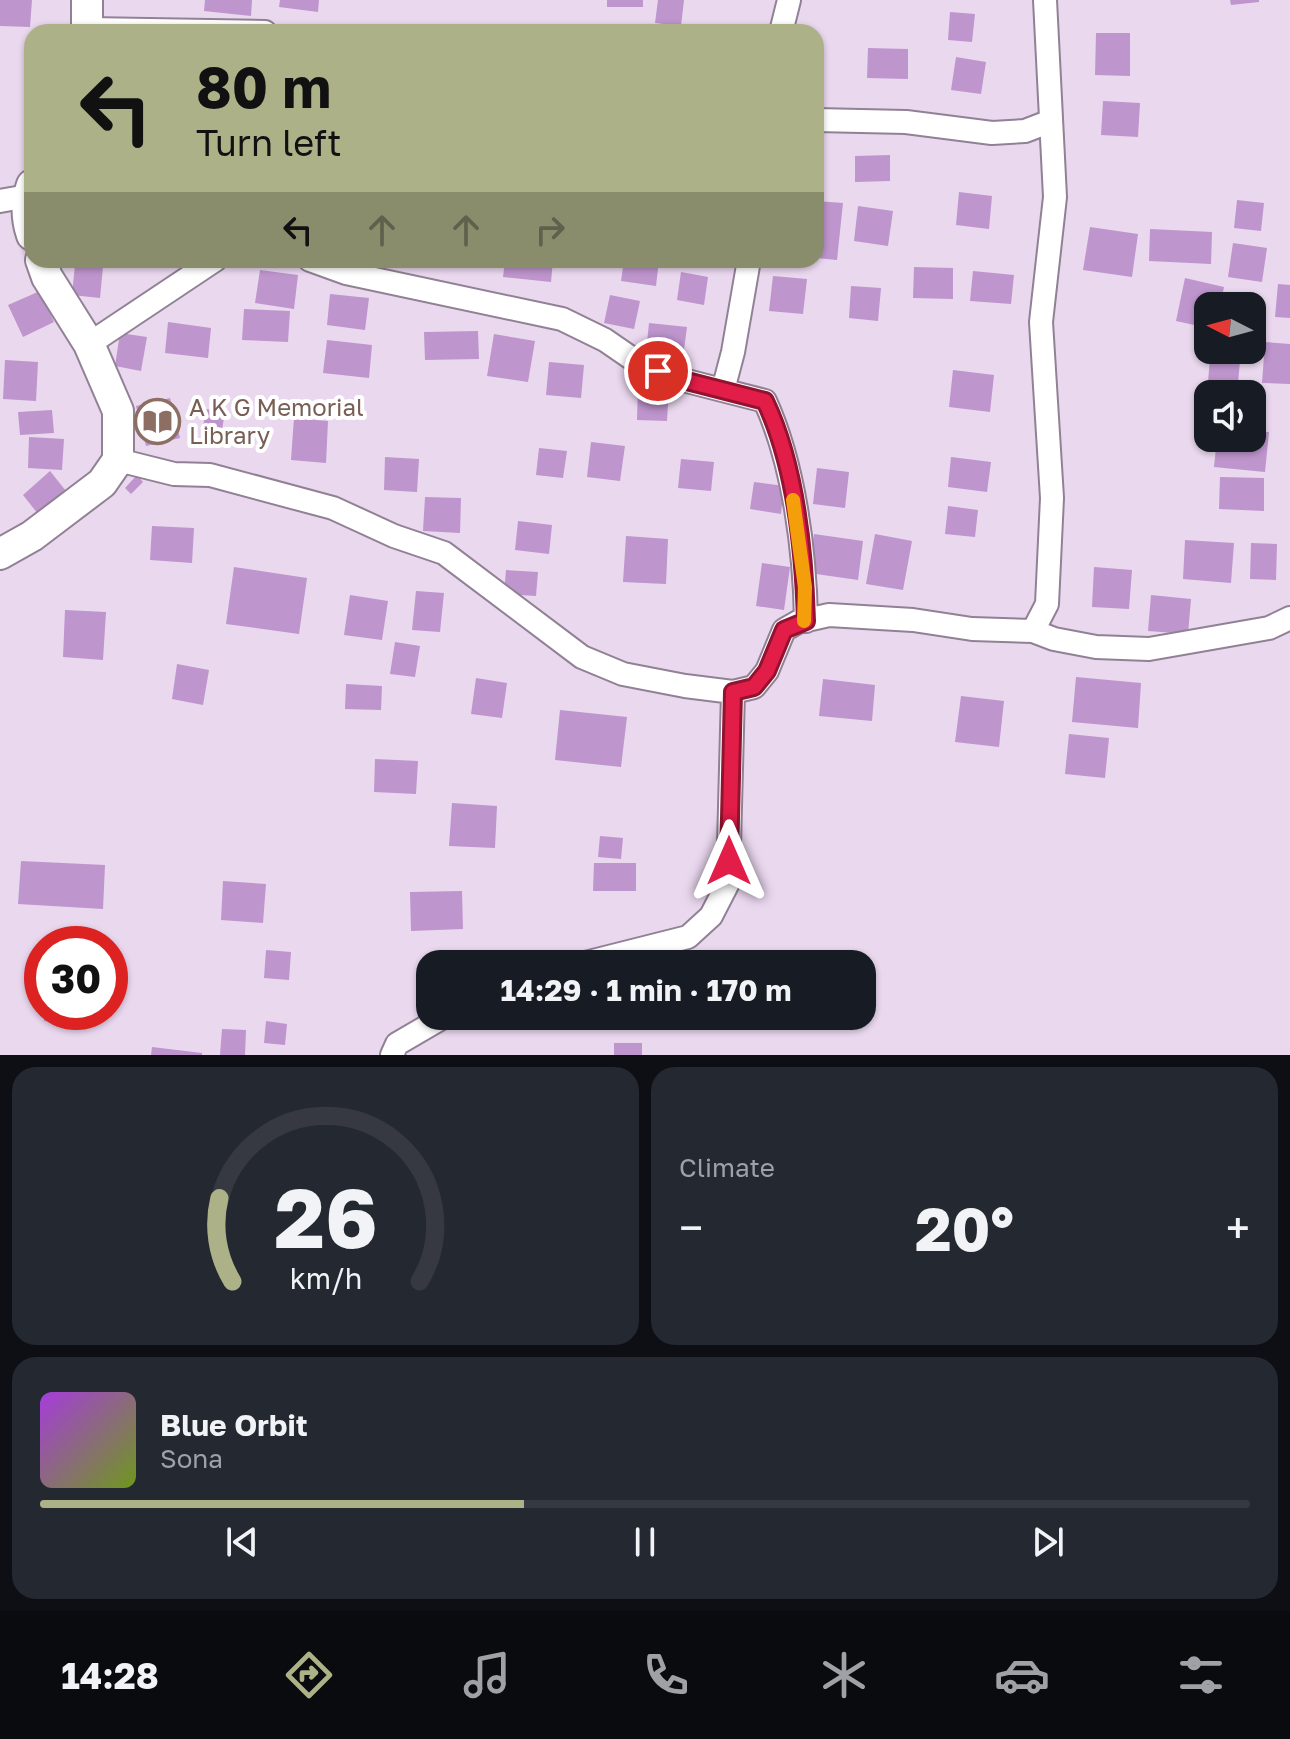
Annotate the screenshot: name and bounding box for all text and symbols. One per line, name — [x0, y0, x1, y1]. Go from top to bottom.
text: 80 m — [196, 53, 331, 120]
icon: left — [64, 56, 168, 160]
text: Turn left — [196, 121, 342, 164]
icon: left — [276, 208, 320, 252]
icon: ahead — [360, 208, 404, 252]
icon: ahead — [444, 208, 488, 252]
icon: right — [528, 208, 572, 252]
north arrow — [1194, 292, 1266, 364]
map controls — [1194, 292, 1266, 452]
pin — [624, 337, 692, 405]
icon: arrive — [636, 349, 680, 393]
button: sound — [1194, 380, 1266, 452]
place label: A K G Memorial Library — [189, 392, 364, 449]
library icon: A K G Memorial Library — [134, 398, 182, 446]
position arrow — [687, 819, 771, 903]
speed limit sign: 30 — [24, 926, 128, 1030]
text: 14:29 · 1 min · 170 m — [501, 972, 791, 1008]
text: Climate — [679, 1152, 775, 1183]
text: 26 — [274, 1166, 377, 1266]
text: 20° — [915, 1192, 1014, 1264]
text: − — [679, 1201, 703, 1254]
text: + — [1226, 1201, 1250, 1254]
text: km/h — [289, 1261, 362, 1295]
text: Blue Orbit — [160, 1407, 308, 1443]
text: Sona — [160, 1443, 223, 1474]
icon: previous — [220, 1520, 264, 1564]
icon: pause — [623, 1520, 667, 1564]
icon: next — [1026, 1520, 1070, 1564]
icon: directions — [281, 1647, 337, 1703]
icon: music — [459, 1647, 515, 1703]
icon: phone — [638, 1647, 694, 1703]
icon: climate — [816, 1647, 872, 1703]
icon: car — [994, 1647, 1050, 1703]
icon: filters — [1173, 1647, 1229, 1703]
text: 14:28 — [61, 1654, 159, 1697]

